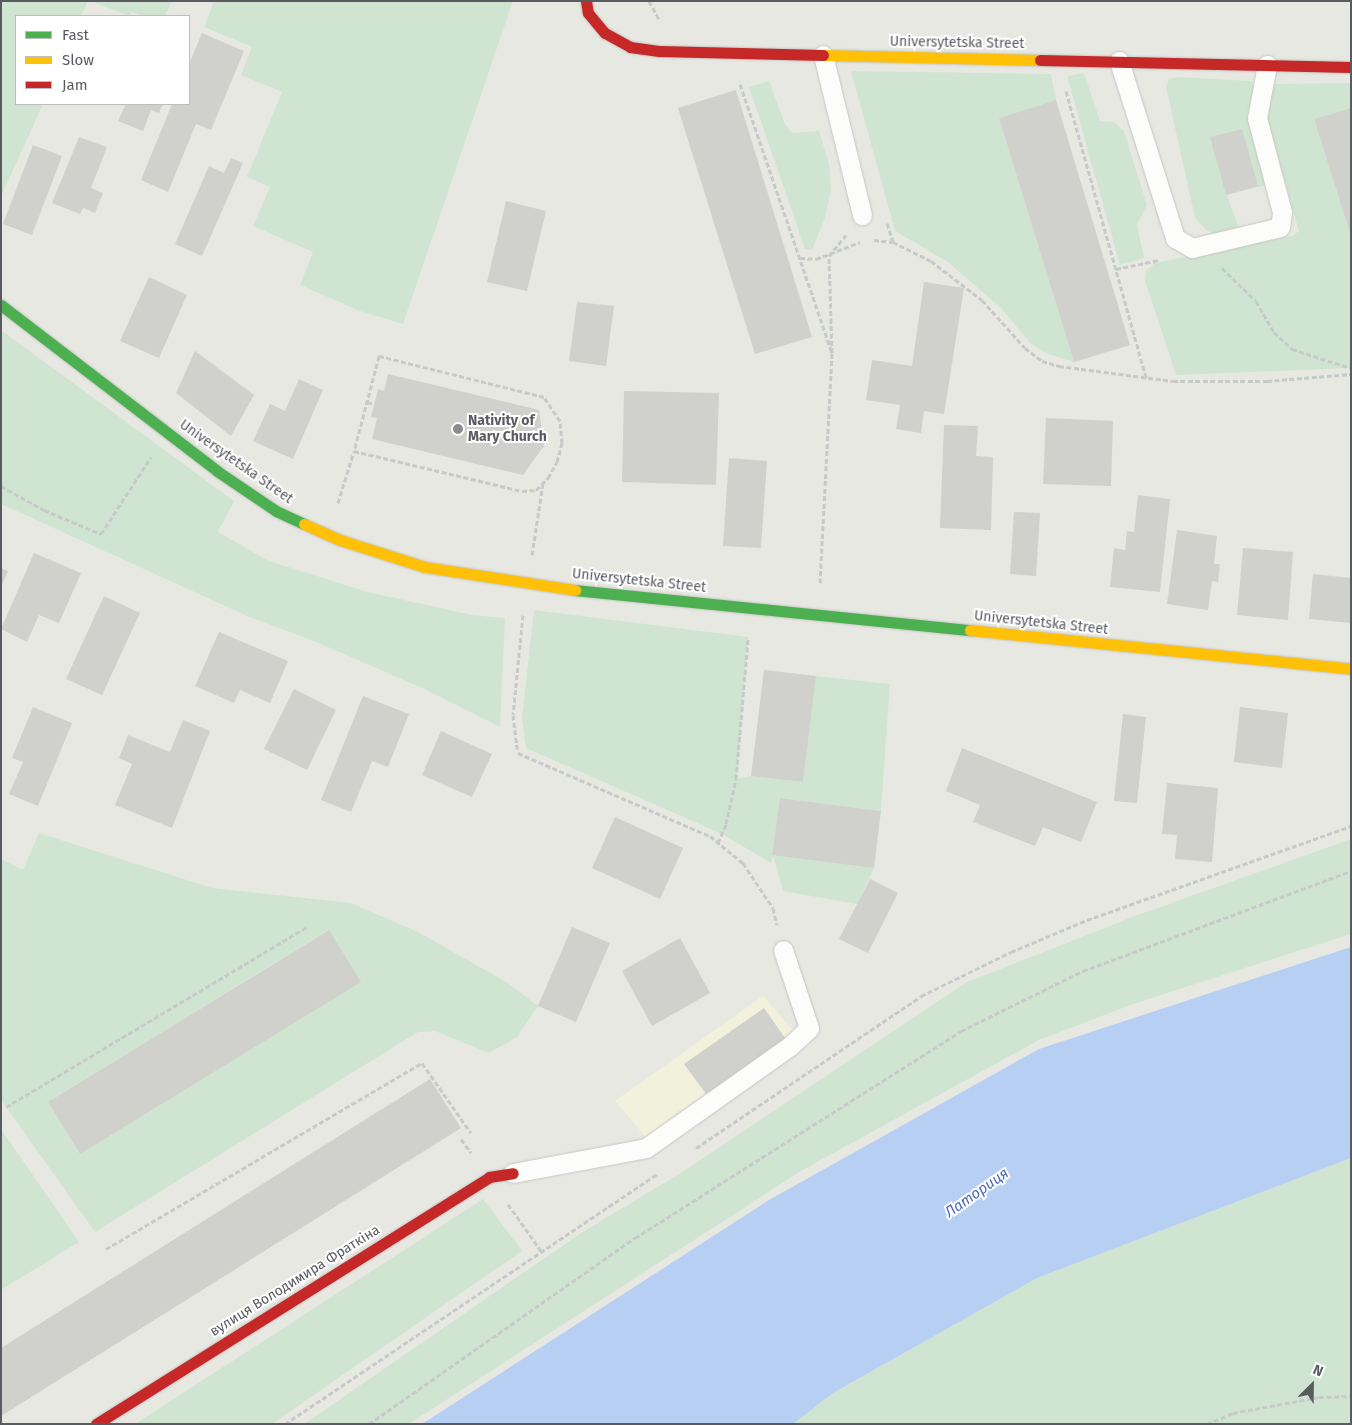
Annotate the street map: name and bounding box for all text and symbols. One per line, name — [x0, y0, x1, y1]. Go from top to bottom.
legend — [15, 15, 190, 105]
text: Fast — [62, 26, 89, 44]
street label: Universytetska Street — [890, 33, 1024, 53]
text: Slow — [62, 51, 94, 69]
text: Jam — [62, 76, 88, 94]
place label: Nativity of Mary Church — [468, 413, 547, 446]
street label: Universytetska Street — [176, 417, 296, 507]
marker: Nativity of Mary Church — [452, 423, 464, 435]
street label: Universytetska Street — [571, 566, 707, 596]
street label: Universytetska Street — [973, 608, 1109, 638]
water label: Латориця — [942, 1164, 1012, 1222]
street label: вулиця Володимира Фраткіна — [207, 1222, 383, 1340]
north arrow — [1287, 1360, 1337, 1410]
text: N — [1310, 1361, 1326, 1380]

